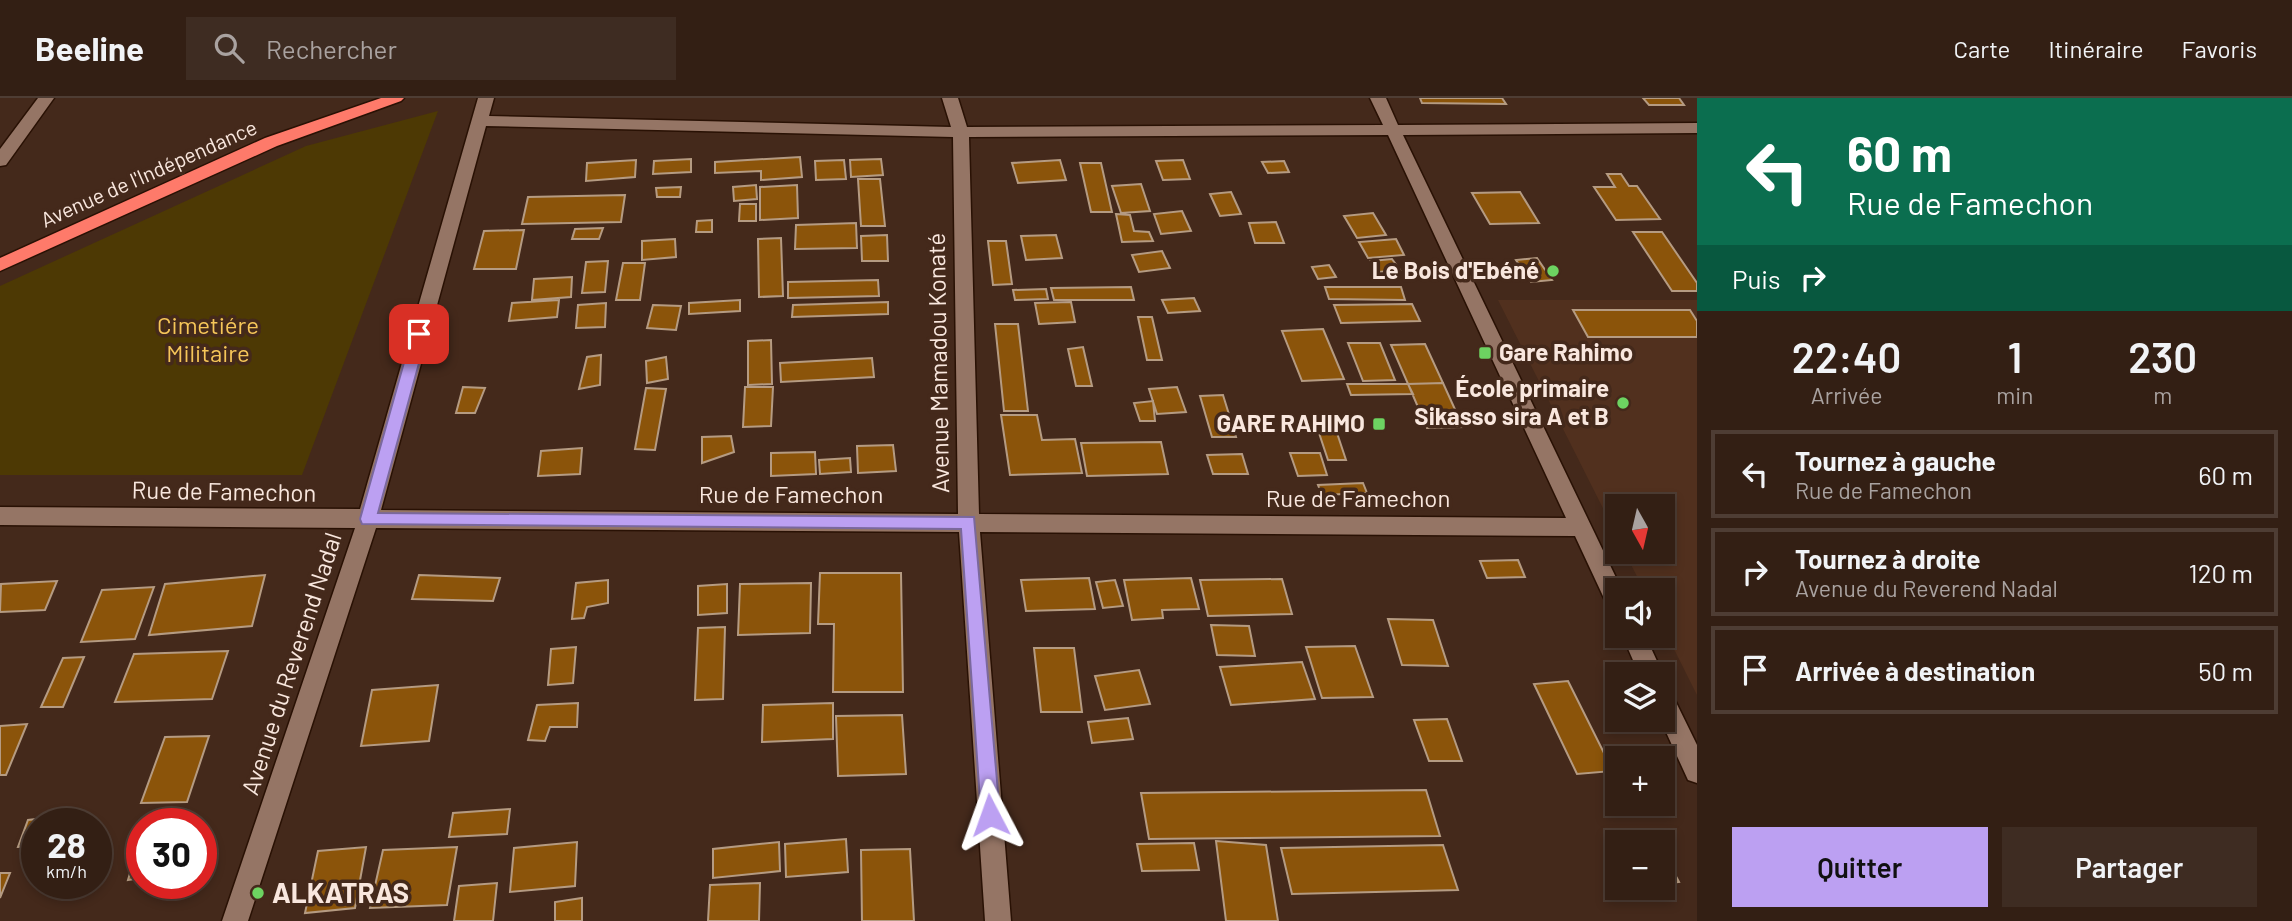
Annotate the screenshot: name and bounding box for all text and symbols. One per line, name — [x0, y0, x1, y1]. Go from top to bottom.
search box — [186, 17, 676, 80]
text: Beeline — [35, 28, 144, 68]
icon: search — [210, 29, 248, 67]
text: Rechercher — [266, 33, 397, 64]
text: Carte — [1954, 34, 2010, 63]
text: Itinéraire — [2048, 34, 2144, 63]
text: Favoris — [2182, 34, 2257, 63]
street label: Avenue de l'Indépendance — [36, 114, 260, 232]
text: 60 m — [1847, 123, 1952, 182]
icon: left — [1732, 126, 1823, 217]
text: Rue de Famechon — [1847, 183, 2093, 221]
street label: Avenue Mamadou Konaté — [921, 233, 954, 493]
place label: Le Bois d'Ebéné — [1372, 255, 1539, 284]
icon: right — [1794, 259, 1832, 297]
marker: Le Bois d'Ebéné — [1545, 263, 1561, 279]
text: Puis — [1732, 263, 1780, 294]
pin — [389, 304, 449, 364]
park label: Cimetiére Militaire — [157, 310, 259, 367]
icon: arrive — [400, 315, 438, 353]
text: 22:40 — [1792, 331, 1901, 381]
text: 1 — [2007, 331, 2022, 381]
text: 230 — [2128, 331, 2197, 381]
place label: Gare Rahimo — [1499, 337, 1633, 366]
marker: Gare Rahimo — [1477, 345, 1493, 361]
place label: École primaire Sikasso sira A et B — [1414, 373, 1609, 430]
text: Arrivée — [1811, 381, 1882, 409]
text: min — [1996, 381, 2034, 409]
text: m — [2153, 381, 2172, 409]
marker: École primaire Sikasso sira A et B — [1615, 395, 1631, 411]
place label: GARE RAHIMO — [1216, 408, 1365, 437]
marker: GARE RAHIMO — [1371, 416, 1387, 432]
text: Tournez à gauche — [1795, 445, 1996, 476]
icon: left — [1736, 455, 1774, 493]
text: 60 m — [2198, 459, 2253, 490]
street label: Rue de Famechon — [131, 474, 317, 507]
text: Rue de Famechon — [1795, 476, 1972, 504]
street label: Rue de Famechon — [699, 479, 883, 508]
street label: Rue de Famechon — [1266, 483, 1450, 512]
north arrow — [1605, 494, 1675, 564]
map controls — [1605, 494, 1675, 900]
street label: Avenue du Reverend Nadal — [234, 529, 347, 798]
text: Tournez à droite — [1795, 543, 1980, 574]
icon: right — [1736, 553, 1774, 591]
text: 120 m — [2189, 557, 2253, 588]
text: Avenue du Reverend Nadal — [1795, 574, 2058, 602]
button: sound — [1605, 578, 1675, 648]
icon: arrive — [1736, 651, 1774, 689]
text: Arrivée à destination — [1795, 655, 2035, 686]
text: 50 m — [2198, 655, 2253, 686]
button: layers — [1605, 662, 1675, 732]
button: + — [1605, 746, 1675, 816]
position arrow — [953, 778, 1027, 852]
speed limit sign: 30 — [126, 808, 217, 899]
text: 28 — [47, 823, 86, 865]
button: Quitter — [1732, 827, 1988, 907]
button: Partager — [2002, 827, 2257, 907]
button: − — [1605, 830, 1675, 900]
text: km/h — [46, 860, 87, 882]
place label: ALKATRAS — [272, 875, 409, 909]
marker: ALKATRAS — [250, 885, 266, 901]

